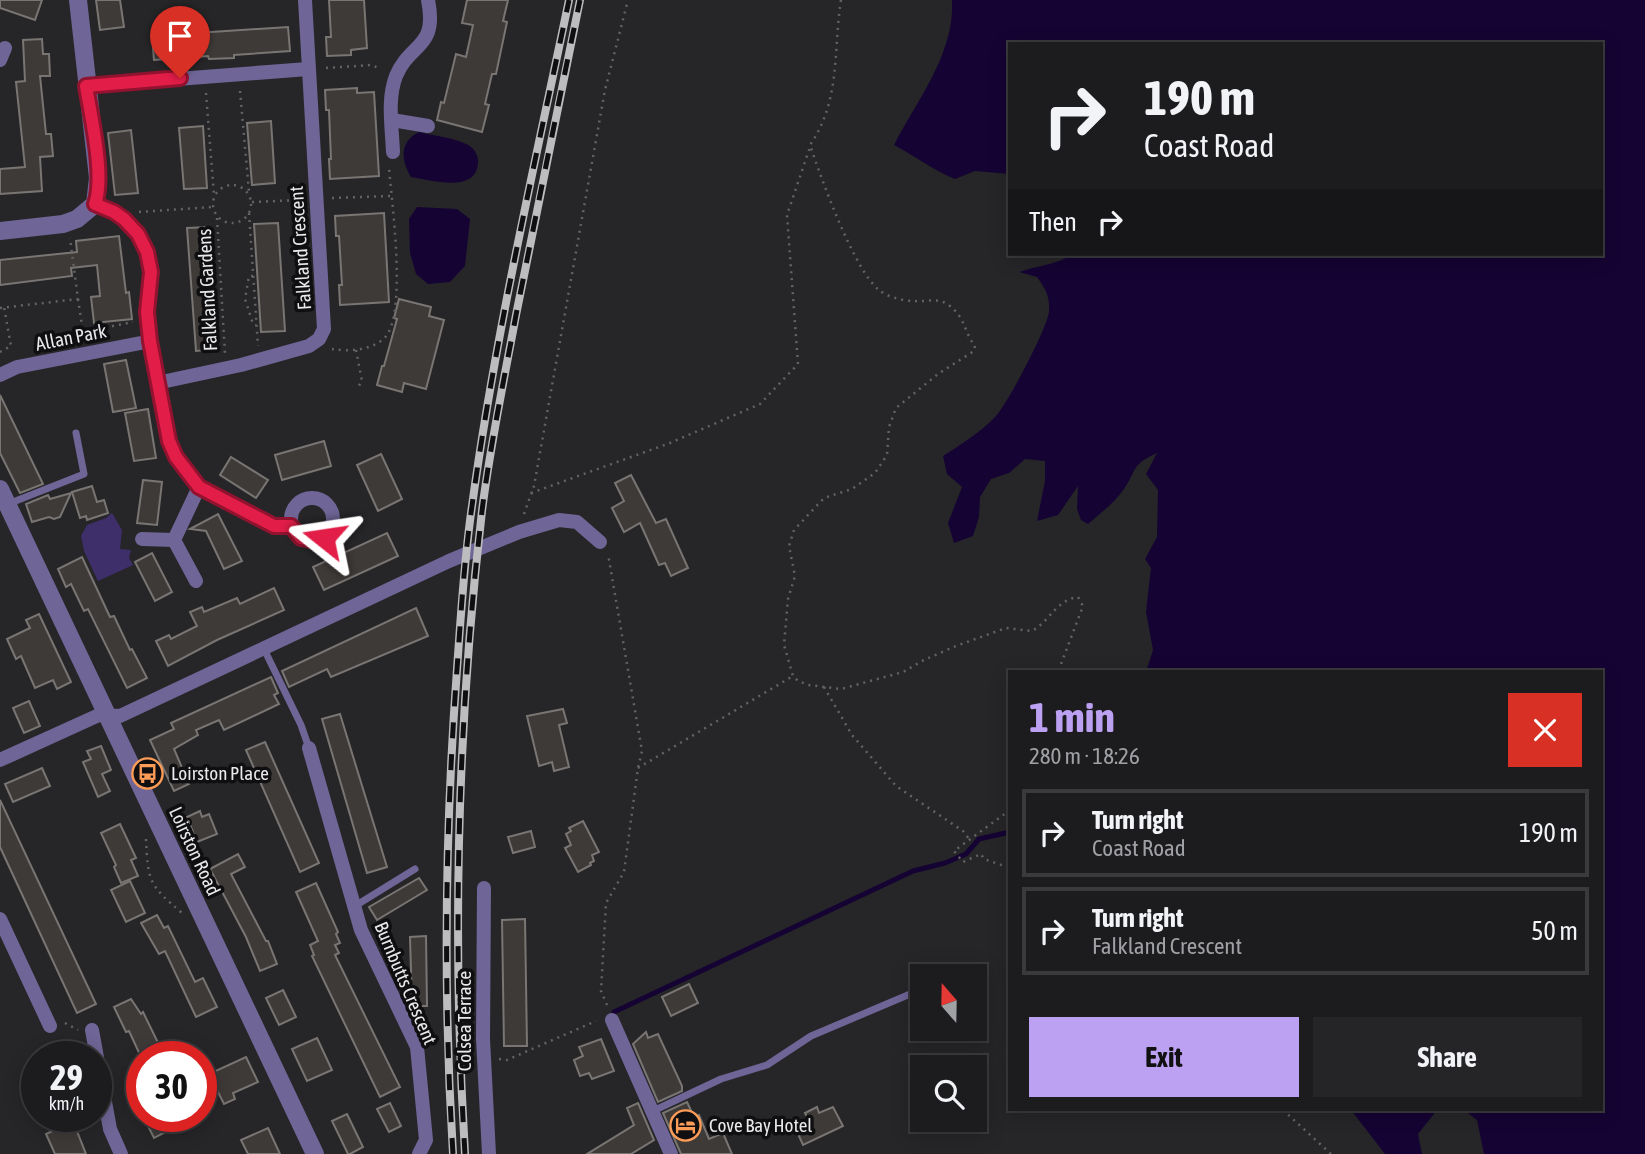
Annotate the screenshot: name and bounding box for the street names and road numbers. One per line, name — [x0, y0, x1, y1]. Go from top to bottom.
street label: Falkland Crescent — [285, 185, 315, 311]
street label: Falkland Gardens — [193, 228, 221, 352]
street label: Allan Park — [34, 319, 109, 355]
street label: Loirston Road — [165, 803, 225, 899]
street label: Burnbutts Crescent — [370, 918, 442, 1048]
street label: Colsea Terrace — [453, 971, 475, 1071]

